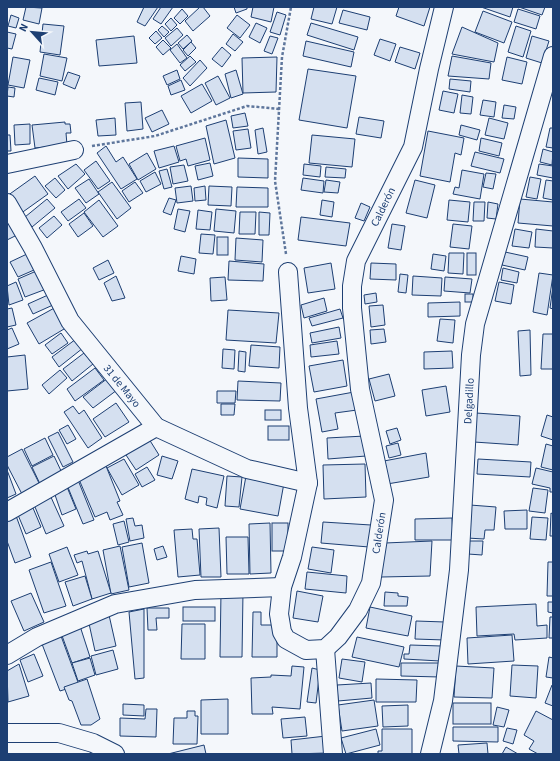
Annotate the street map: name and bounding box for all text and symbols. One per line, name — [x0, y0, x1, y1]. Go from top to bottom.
north arrow — [12, 12, 52, 52]
text: N — [15, 21, 32, 34]
street label: Calderón — [367, 185, 399, 229]
street label: 31 de Mayo — [100, 361, 144, 411]
street label: Delgadillo — [460, 377, 478, 425]
street label: Calderón — [368, 511, 390, 555]

